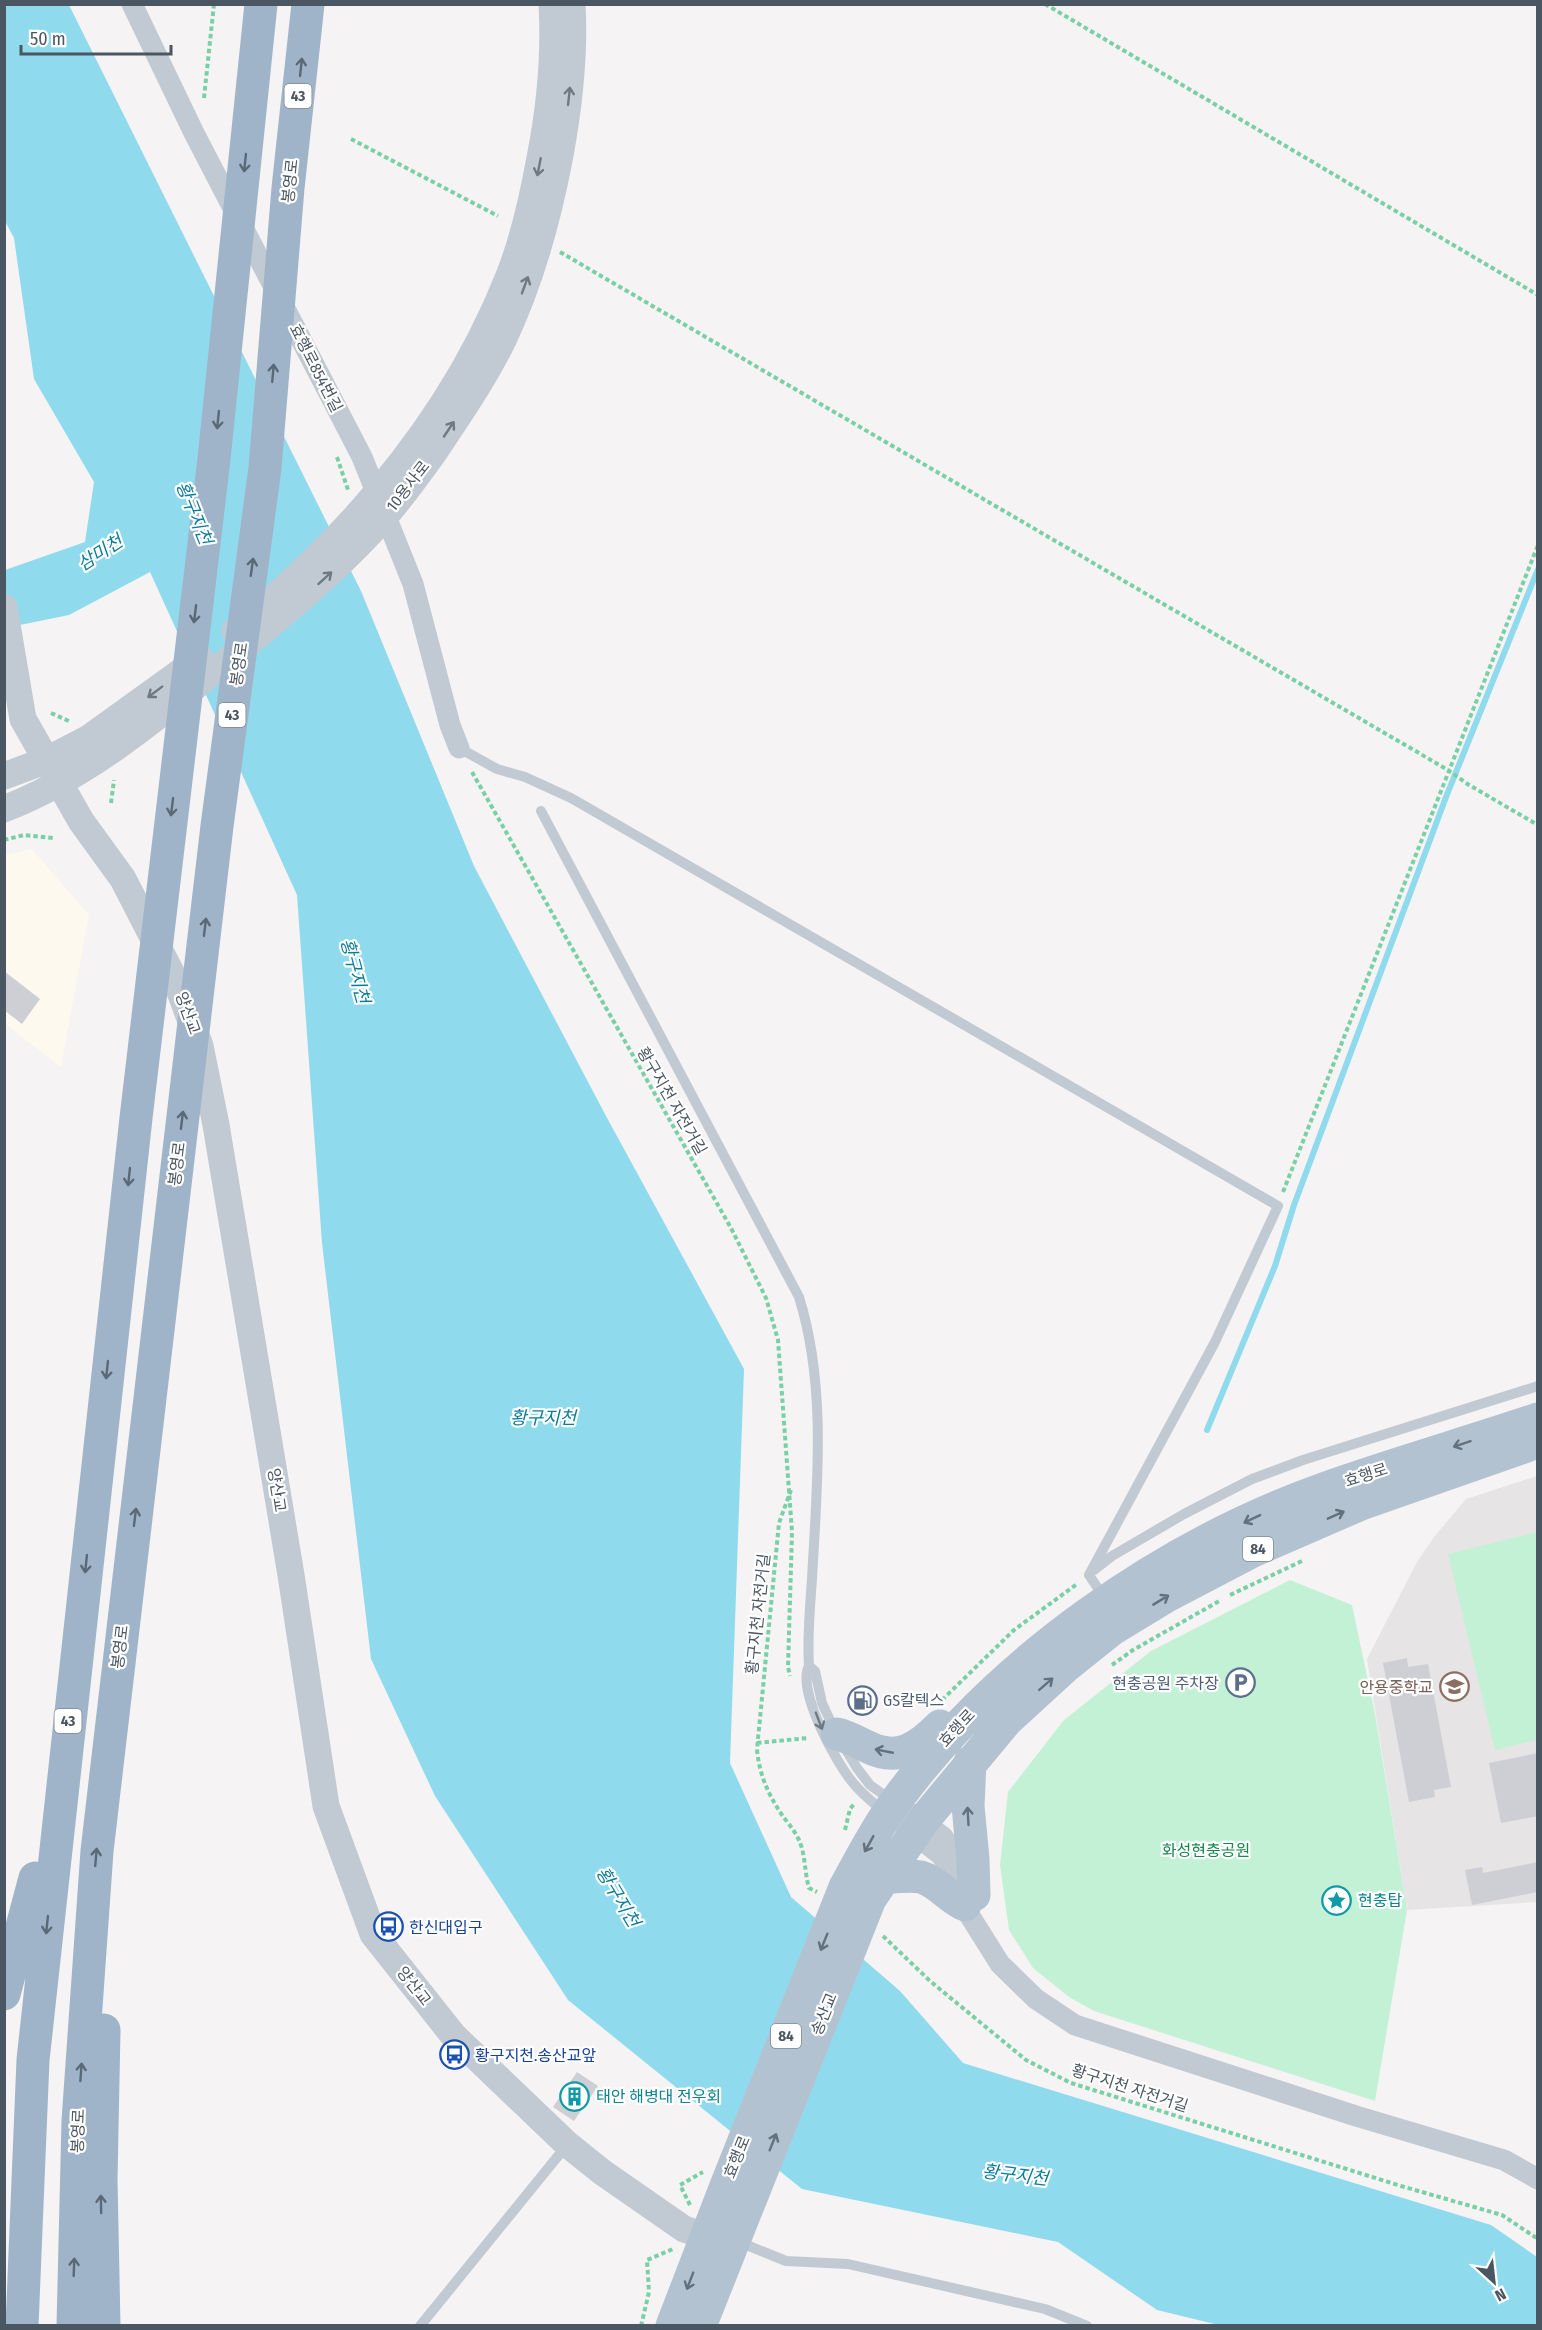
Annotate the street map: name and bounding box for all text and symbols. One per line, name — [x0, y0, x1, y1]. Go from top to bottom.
scale bar — [21, 18, 171, 56]
text: 50 m — [30, 28, 66, 50]
one-way arrow — [296, 58, 307, 78]
road number: 43 — [284, 84, 312, 108]
one-way arrow — [564, 86, 575, 106]
one-way arrow — [239, 153, 250, 173]
one-way arrow — [533, 157, 544, 176]
street label: 봉영로 — [278, 158, 302, 204]
one-way arrow — [520, 276, 531, 295]
street label: 효행로854번길 — [286, 321, 346, 415]
one-way arrow — [268, 364, 279, 383]
one-way arrow — [212, 409, 223, 429]
one-way arrow — [443, 422, 455, 438]
street label: 10용사로 — [382, 457, 434, 515]
water label: 황구지천 — [171, 478, 218, 550]
water label: 삼미천 — [73, 529, 129, 576]
one-way arrow — [246, 557, 257, 577]
one-way arrow — [317, 571, 332, 585]
one-way arrow — [190, 603, 201, 623]
street label: 봉영로 — [227, 641, 252, 687]
one-way arrow — [148, 686, 164, 699]
road number: 43 — [218, 703, 246, 727]
one-way arrow — [166, 797, 177, 817]
one-way arrow — [200, 917, 211, 937]
water label: 황구지천 — [336, 936, 375, 1008]
street label: 양산교 — [172, 989, 204, 1037]
street label: 황구지천 자전거길 — [633, 1044, 711, 1158]
one-way arrow — [177, 1111, 188, 1131]
street label: 봉영로 — [165, 1141, 189, 1187]
one-way arrow — [123, 1166, 134, 1186]
one-way arrow — [102, 1360, 113, 1380]
water label: 황구지천 — [510, 1407, 579, 1429]
one-way arrow — [1453, 1439, 1472, 1450]
street label: 효행로 — [1342, 1459, 1390, 1491]
street label: 양산교 — [264, 1467, 290, 1513]
one-way arrow — [130, 1508, 141, 1527]
one-way arrow — [1327, 1508, 1345, 1520]
one-way arrow — [1244, 1514, 1262, 1526]
road number: 84 — [1243, 1537, 1273, 1561]
street label: 황구지천 자전거길 — [742, 1553, 774, 1675]
one-way arrow — [80, 1554, 91, 1574]
one-way arrow — [1152, 1593, 1169, 1605]
street label: 봉영로 — [108, 1624, 132, 1670]
parking icon: 현충공원 주차장 — [1224, 1667, 1256, 1699]
school or university icon: 안용중학교 — [1438, 1671, 1470, 1703]
place label: 현충공원 주차장 — [1112, 1674, 1219, 1693]
one-way arrow — [1038, 1677, 1053, 1691]
place label: 안용중학교 — [1359, 1678, 1433, 1697]
fuel station icon: GS칼텍스 — [846, 1684, 878, 1716]
place label: GS칼텍스 — [883, 1691, 944, 1710]
street label: 효행로 — [935, 1705, 979, 1751]
road number: 43 — [54, 1709, 82, 1733]
one-way arrow — [814, 1712, 825, 1730]
one-way arrow — [874, 1745, 894, 1756]
one-way arrow — [963, 1806, 974, 1826]
one-way arrow — [863, 1835, 875, 1852]
park label: 화성현충공원 — [1162, 1841, 1250, 1860]
one-way arrow — [91, 1847, 102, 1867]
water label: 황구지천 — [592, 1863, 646, 1933]
place icon: 현충탑 — [1321, 1884, 1353, 1916]
place label: 현충탑 — [1358, 1891, 1402, 1910]
bus stop icon: 한신대입구 — [372, 1911, 404, 1943]
one-way arrow — [41, 1915, 52, 1934]
place label: 한신대입구 — [409, 1918, 483, 1937]
one-way arrow — [818, 1932, 829, 1950]
street label: 양산교 — [393, 1963, 435, 2009]
street label: 송산교 — [807, 1990, 841, 2038]
road number: 84 — [771, 2024, 801, 2048]
bus stop icon: 황구지천.송산교앞 — [438, 2039, 470, 2071]
place label: 황구지천.송산교앞 — [475, 2046, 596, 2065]
street label: 황구지천 자전거길 — [1069, 2060, 1191, 2116]
one-way arrow — [76, 2063, 87, 2083]
building icon: 태안 해병대 전우회 — [559, 2080, 591, 2112]
place label: 태안 해병대 전우회 — [596, 2087, 721, 2106]
street label: 봉영로 — [68, 2108, 88, 2153]
street label: 효행로 — [720, 2133, 754, 2181]
one-way arrow — [769, 2133, 780, 2151]
water label: 황구지천 — [981, 2160, 1052, 2190]
one-way arrow — [95, 2195, 107, 2215]
north arrow — [1464, 2252, 1524, 2312]
one-way arrow — [68, 2258, 80, 2278]
one-way arrow — [683, 2272, 694, 2290]
text: N — [1492, 2284, 1509, 2306]

